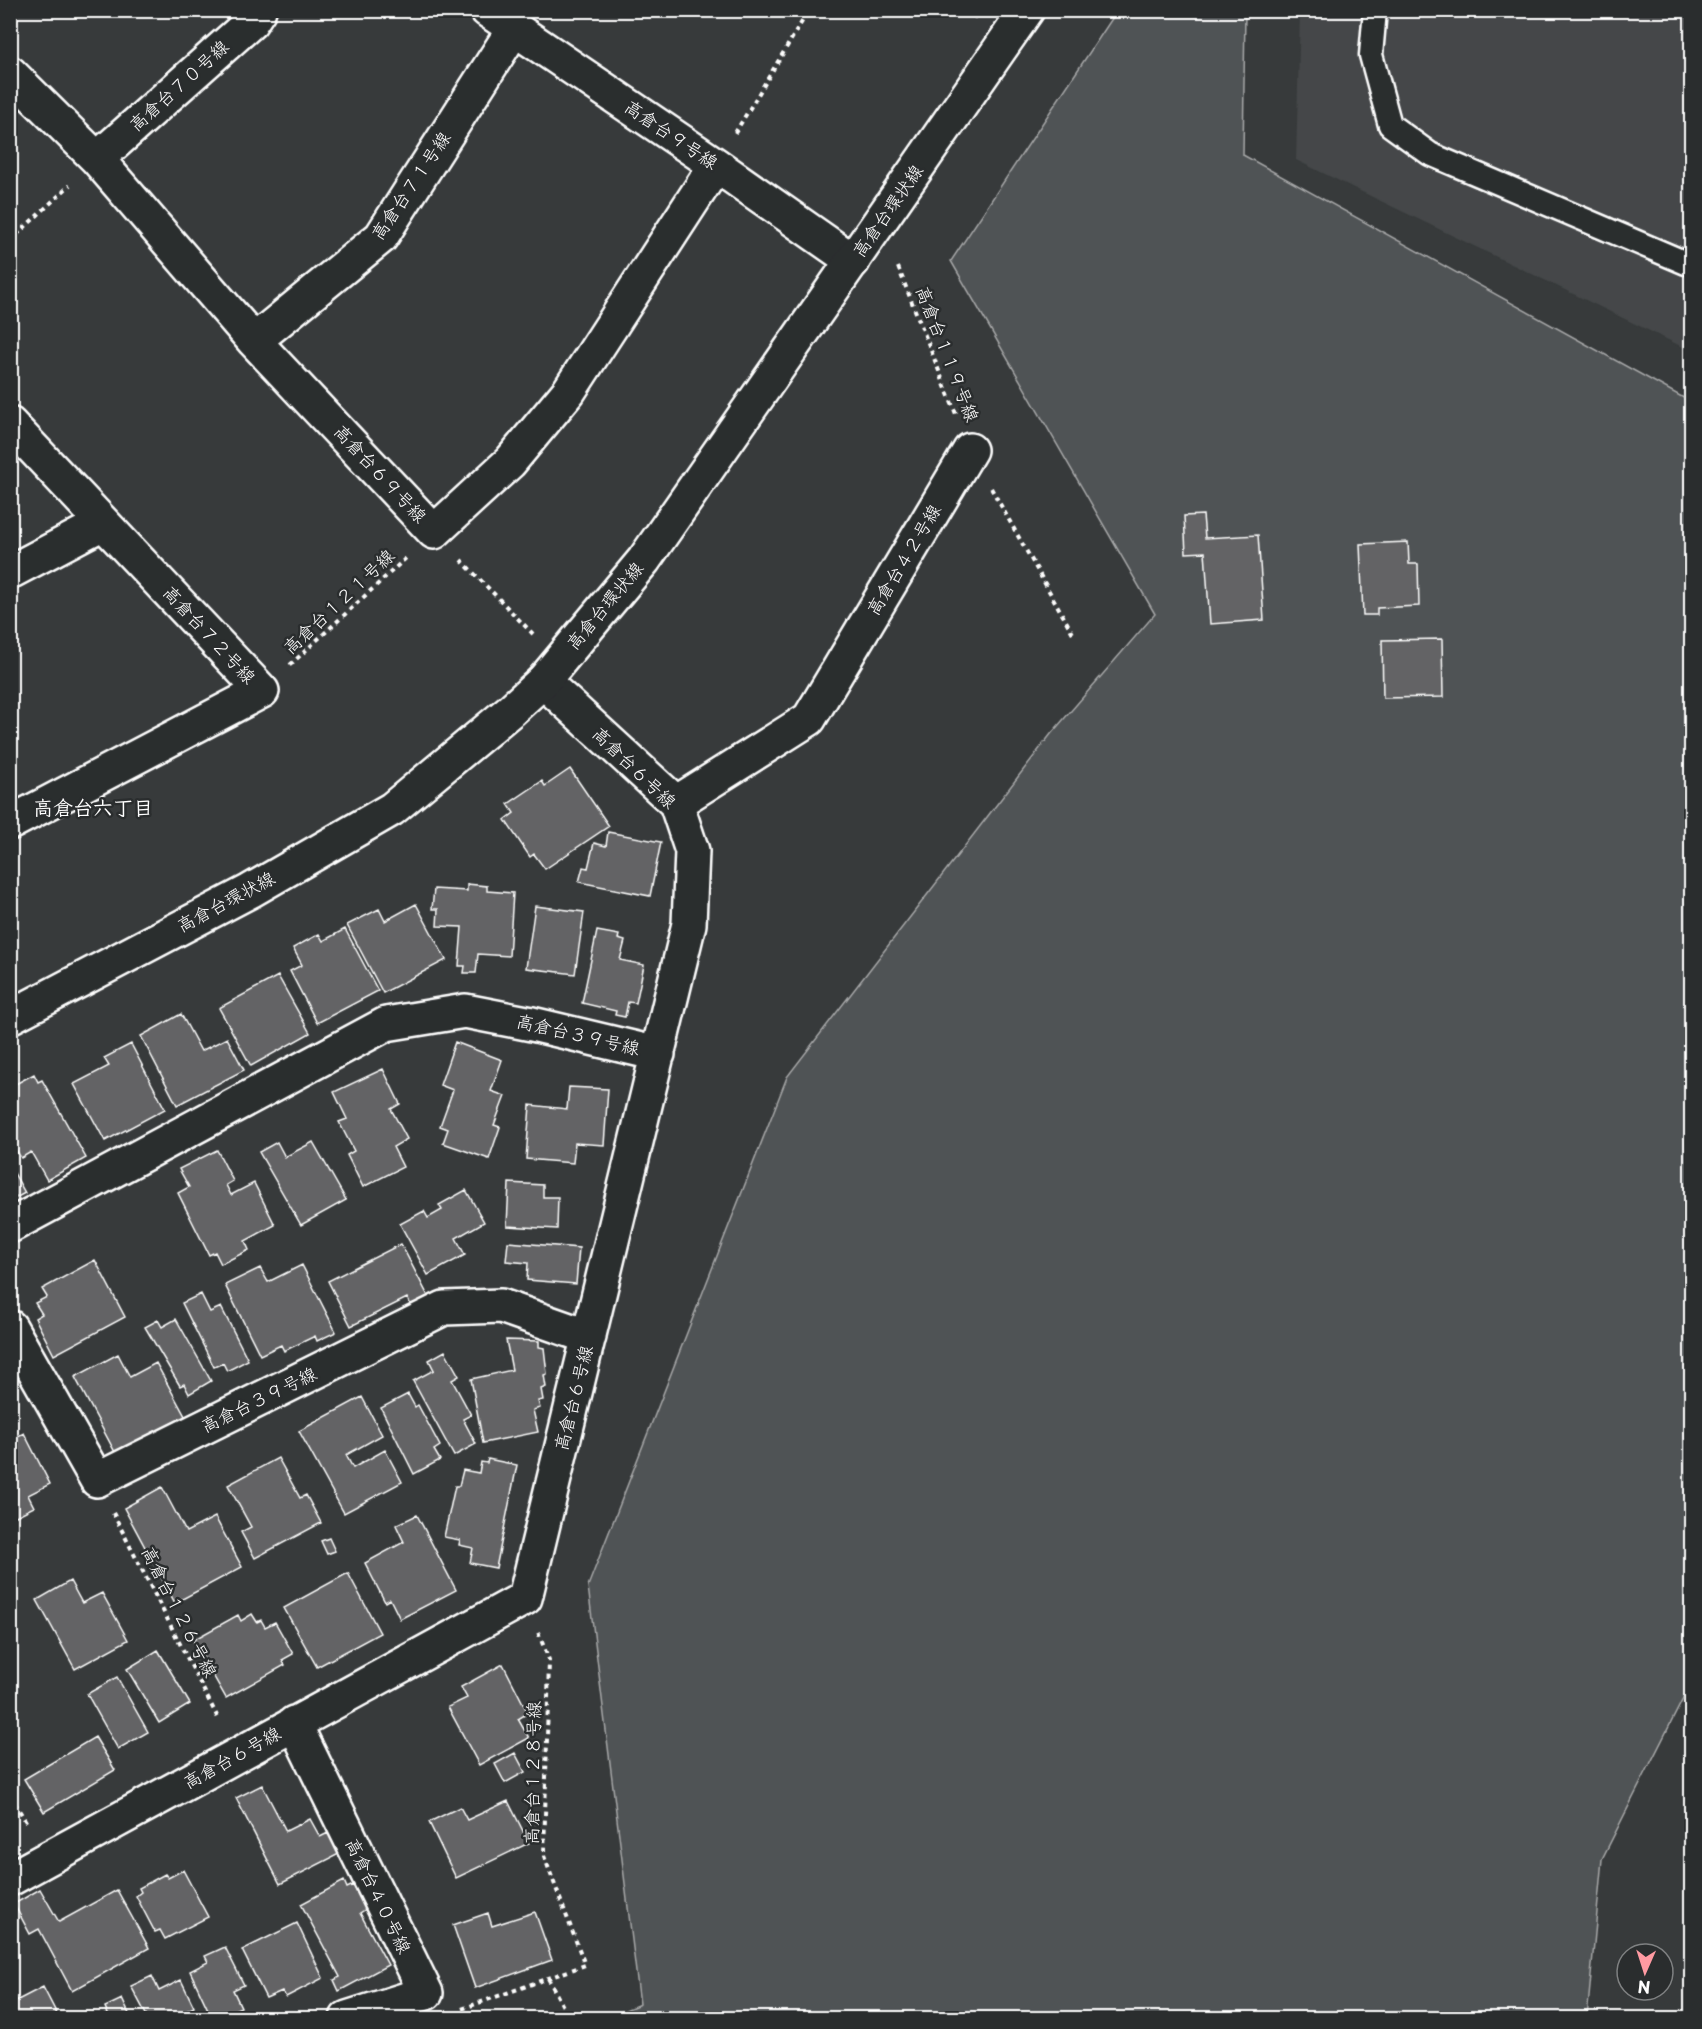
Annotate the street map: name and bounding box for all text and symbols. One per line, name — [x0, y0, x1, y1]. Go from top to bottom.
street label: 高倉台７０号線 — [122, 33, 234, 137]
street label: 高倉台９号線 — [620, 92, 724, 175]
street label: 高倉台７１号線 — [363, 125, 456, 245]
street label: 高倉台環状線 — [845, 158, 929, 262]
street label: 高倉台１１９号線 — [910, 281, 987, 426]
street label: 高倉台６９号線 — [328, 418, 434, 528]
street label: 高倉台４２号線 — [859, 498, 947, 620]
street label: 高倉台１２１号線 — [276, 542, 400, 660]
street label: 高倉台環状線 — [559, 555, 649, 655]
street label: 高倉台７２号線 — [157, 579, 263, 689]
street label: 高倉台６号線 — [587, 720, 683, 814]
district label: 高倉台六丁目 — [33, 792, 153, 822]
street label: 高倉台環状線 — [171, 863, 279, 938]
street label: 高倉台３９号線 — [514, 1006, 643, 1061]
street label: 高倉台６号線 — [546, 1342, 599, 1453]
street label: 高倉台３９号線 — [196, 1359, 321, 1438]
street label: 高倉台１２６号線 — [136, 1541, 225, 1682]
street label: 高倉台１２８号線 — [517, 1701, 546, 1845]
street label: 高倉台６号線 — [177, 1719, 285, 1795]
street label: 高倉台４０号線 — [340, 1833, 419, 1958]
north arrow — [1615, 1942, 1675, 2002]
text: N — [1637, 1976, 1651, 2000]

